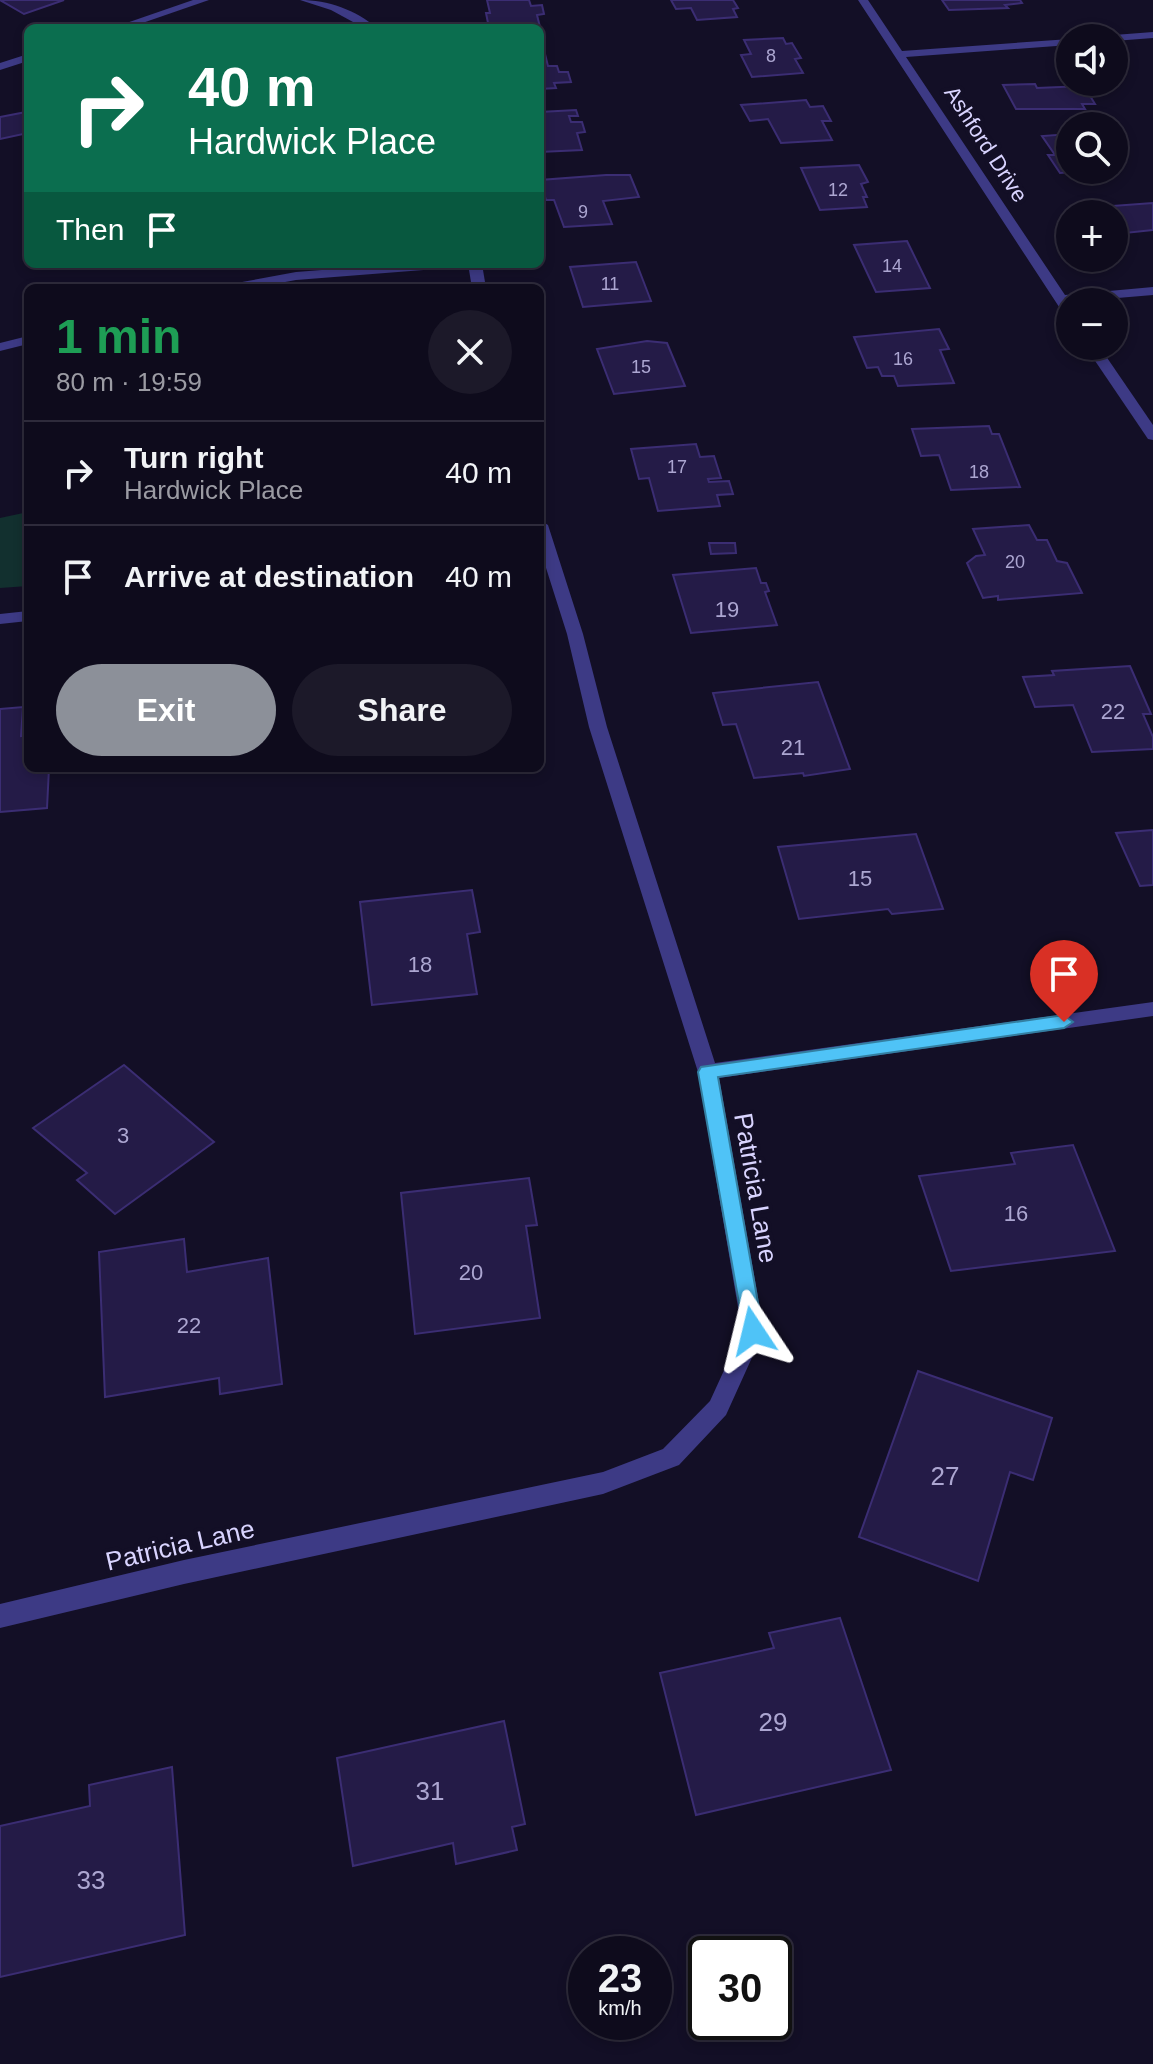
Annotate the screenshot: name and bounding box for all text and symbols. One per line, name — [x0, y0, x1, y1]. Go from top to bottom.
map controls — [1056, 24, 1128, 360]
button: sound — [1056, 24, 1128, 96]
house number: 8 — [766, 46, 776, 66]
text: 40 m — [188, 55, 316, 118]
icon: right — [56, 56, 160, 160]
street label: Ashford Drive — [939, 81, 1033, 207]
button: search — [1056, 112, 1128, 184]
text: Hardwick Place — [188, 121, 436, 162]
house number: 12 — [828, 180, 848, 200]
button: + — [1056, 200, 1128, 272]
house number: 9 — [578, 202, 588, 222]
icon: arrive — [140, 208, 184, 252]
text: Then — [56, 213, 124, 246]
house number: 14 — [882, 256, 902, 276]
house number: 11 — [601, 274, 619, 294]
button: − — [1056, 288, 1128, 360]
text: 1 min — [56, 310, 181, 363]
button: close — [428, 310, 512, 394]
house number: 16 — [893, 349, 913, 369]
house number: 15 — [631, 357, 651, 377]
text: 80 m · 19:59 — [56, 367, 202, 397]
text: Turn right — [124, 441, 263, 474]
icon: right — [56, 451, 100, 495]
text: 40 m — [445, 456, 512, 489]
house number: 17 — [667, 457, 687, 477]
house number: 18 — [969, 462, 989, 482]
text: Hardwick Place — [124, 475, 303, 505]
house number: 20 — [1005, 552, 1025, 572]
icon: arrive — [56, 555, 100, 599]
text: Arrive at destination — [124, 560, 414, 593]
text: 40 m — [445, 560, 512, 593]
house number: 19 — [715, 597, 739, 622]
button: Exit — [56, 664, 276, 756]
button: Share — [292, 664, 512, 756]
house number: 22 — [1101, 699, 1125, 724]
house number: 21 — [781, 735, 805, 760]
house number: 15 — [848, 866, 872, 891]
pin — [1030, 940, 1098, 1022]
house number: 18 — [408, 952, 432, 977]
icon: arrive — [1042, 952, 1086, 996]
street label: Patricia Lane — [728, 1111, 784, 1265]
house number: 3 — [117, 1123, 129, 1148]
house number: 16 — [1004, 1201, 1028, 1226]
house number: 20 — [459, 1260, 483, 1285]
position arrow — [711, 1289, 795, 1373]
house number: 22 — [177, 1313, 201, 1338]
house number: 27 — [931, 1461, 959, 1491]
street label: Patricia Lane — [103, 1513, 257, 1577]
house number: 29 — [759, 1707, 787, 1737]
house number: 31 — [416, 1776, 444, 1806]
house number: 33 — [77, 1865, 105, 1895]
speed limit sign: 30 — [688, 1936, 792, 2040]
text: 23 — [598, 1956, 642, 2000]
text: km/h — [598, 1997, 642, 2019]

